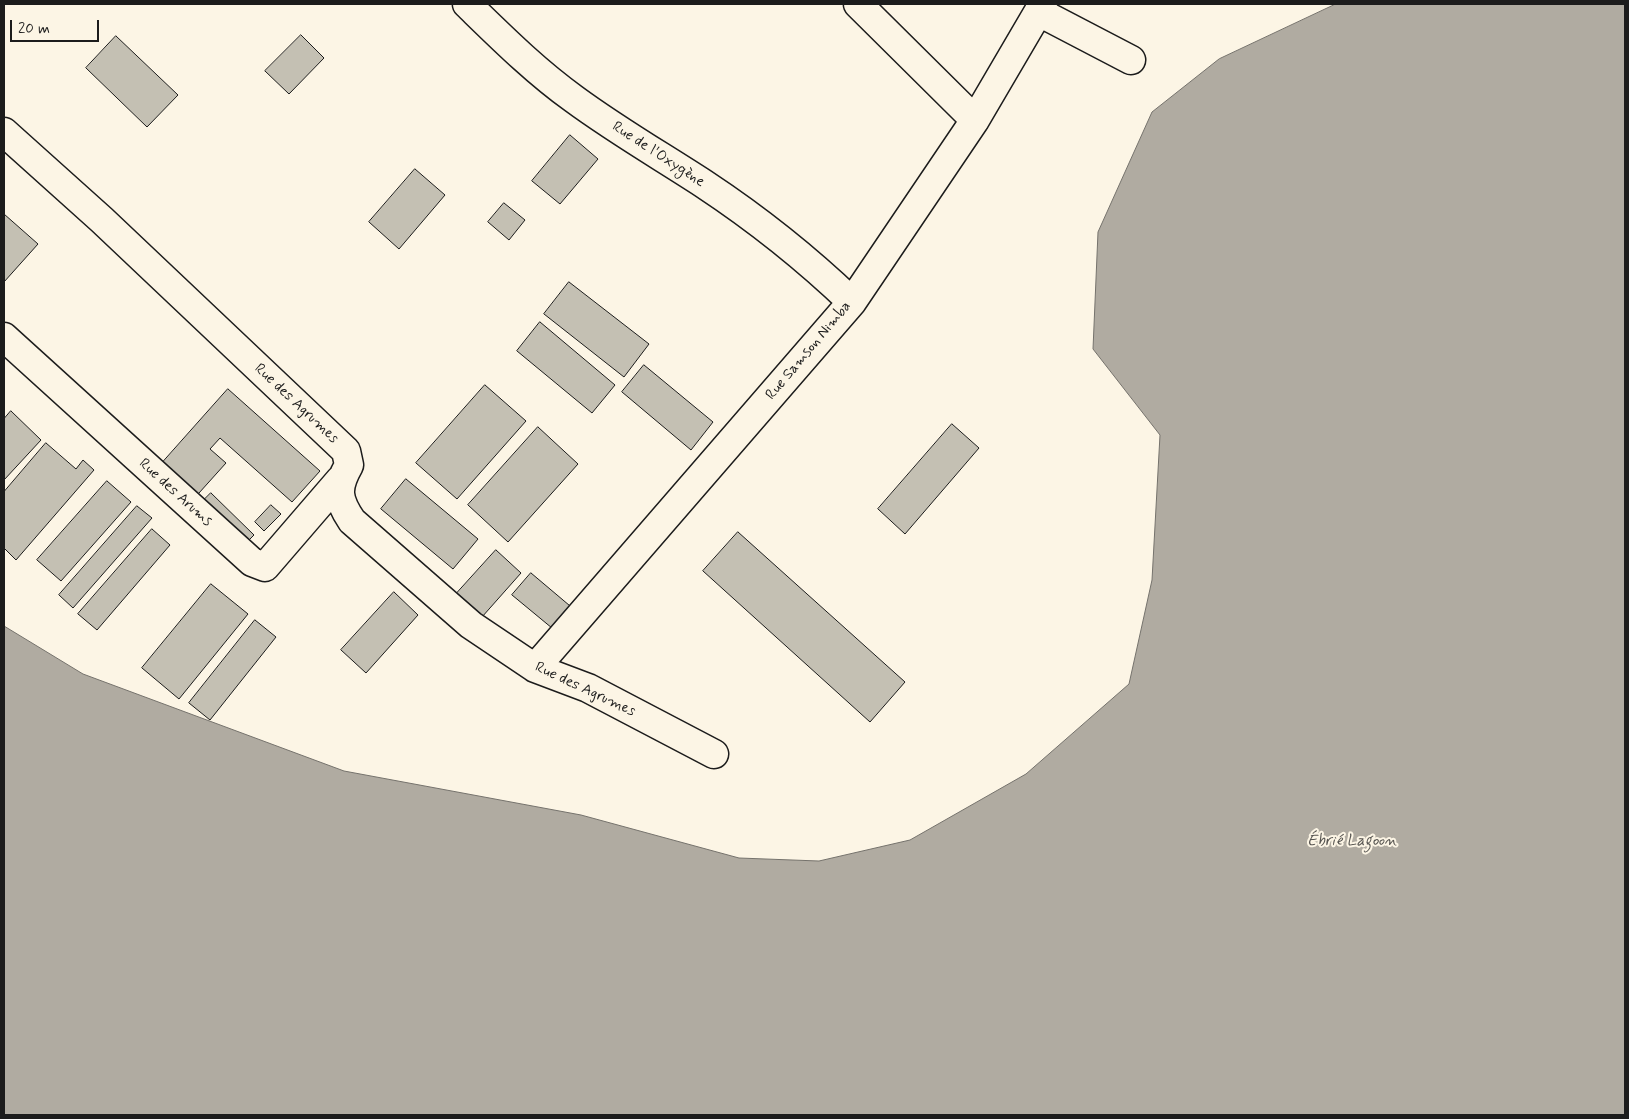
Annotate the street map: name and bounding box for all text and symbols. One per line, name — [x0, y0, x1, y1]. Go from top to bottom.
scale bar — [12, 10, 101, 42]
text: 20 m — [18, 19, 50, 39]
street label: Rue de l'Oxygène — [608, 118, 708, 192]
street label: Rue Samson Nimba — [762, 298, 856, 404]
street label: Rue des Agrumes — [250, 360, 342, 448]
street label: Rue des Arums — [135, 455, 215, 531]
street label: Rue des Agrumes — [532, 659, 638, 721]
water label: Ébrié Lagoon — [1307, 832, 1397, 852]

